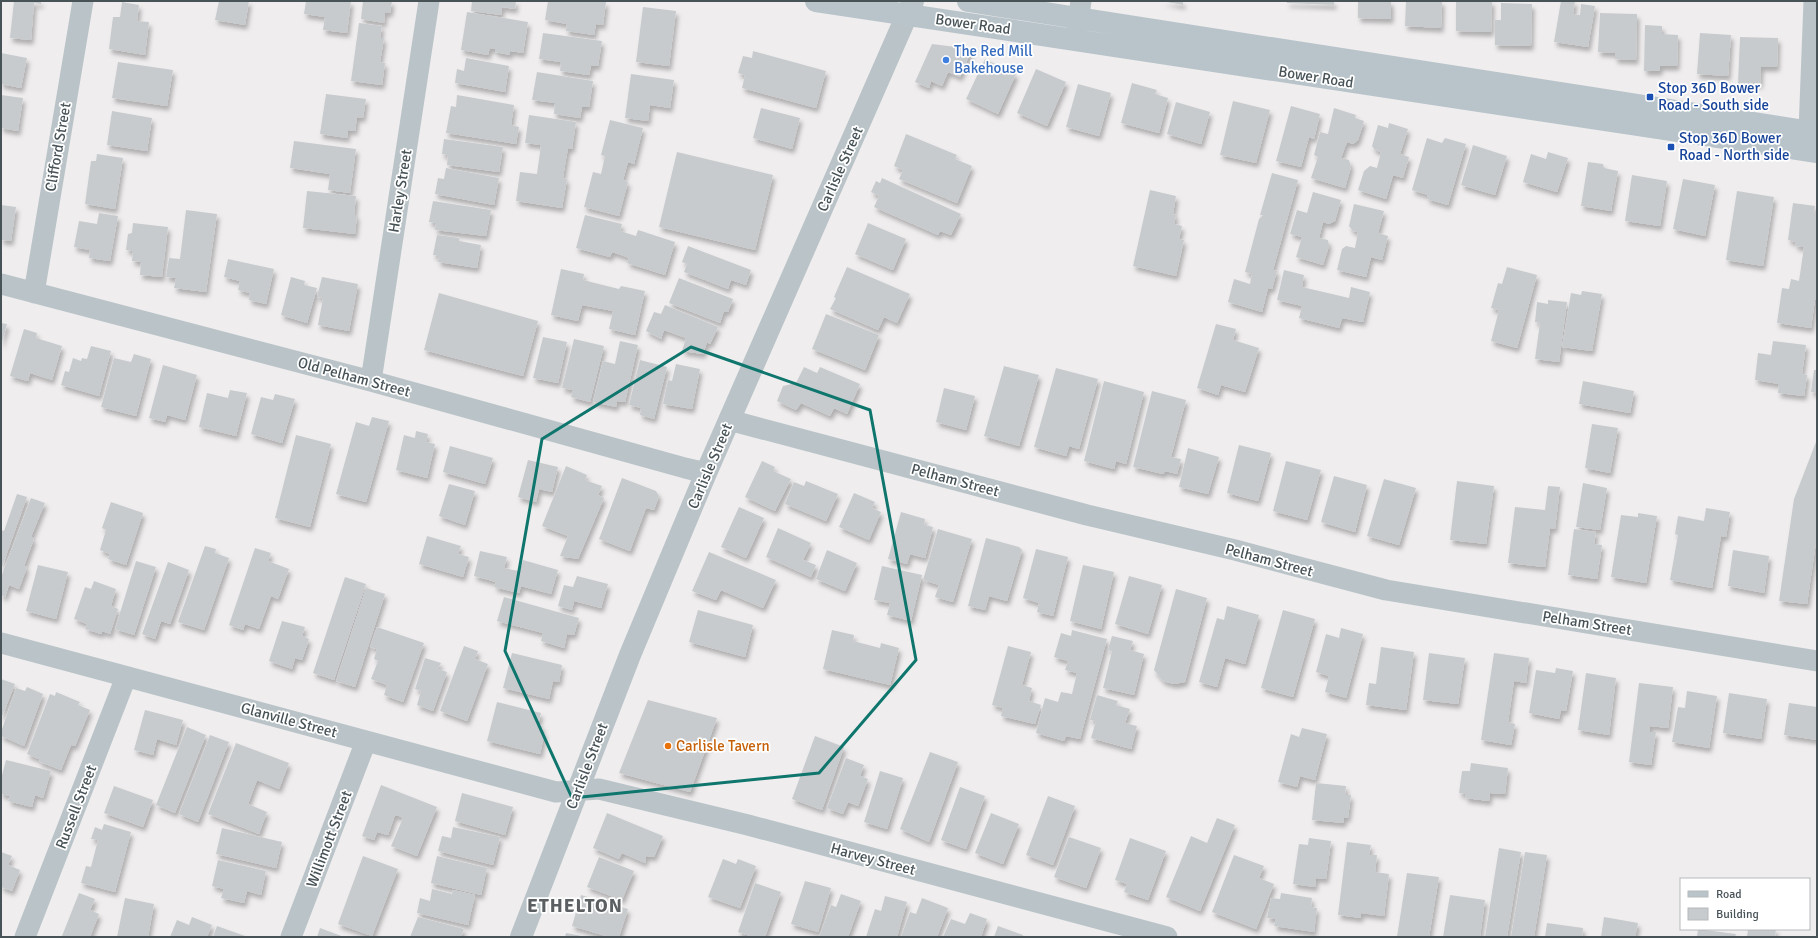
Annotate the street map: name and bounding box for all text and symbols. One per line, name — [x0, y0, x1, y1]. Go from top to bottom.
street label: Bower Road — [934, 10, 1012, 38]
place label: The Red Mill Bakehouse — [954, 42, 1033, 77]
marker: The Red Mill Bakehouse — [941, 55, 951, 65]
street label: Bower Road — [1277, 62, 1355, 92]
place label: Stop 36D Bower Road - South side — [1658, 79, 1769, 114]
marker: Stop 36D Bower Road - South side — [1645, 92, 1655, 102]
street label: Clifford Street — [41, 101, 75, 193]
street label: Carlisle Street — [813, 124, 867, 214]
place label: Stop 36D Bower Road - North side — [1679, 129, 1790, 164]
marker: Stop 36D Bower Road - North side — [1666, 142, 1676, 152]
street label: Harley Street — [385, 148, 415, 234]
street label: Old Pelham Street — [296, 353, 412, 401]
street label: Carlisle Street — [684, 421, 736, 511]
street label: Pelham Street — [909, 460, 1001, 500]
street label: Pelham Street — [1223, 540, 1315, 580]
street label: Pelham Street — [1541, 607, 1633, 639]
street label: Glanville Street — [239, 699, 339, 741]
street label: Carlisle Street — [562, 720, 612, 812]
place label: Carlisle Tavern — [676, 737, 770, 755]
marker: Carlisle Tavern — [663, 741, 673, 751]
street label: Russell Street — [52, 762, 100, 852]
street label: Willimott Street — [302, 788, 356, 890]
street label: Harvey Street — [829, 839, 917, 879]
legend — [1680, 878, 1810, 930]
text: Road — [1716, 887, 1742, 902]
district label: ETHELTON — [527, 894, 623, 918]
text: Building — [1716, 907, 1759, 922]

